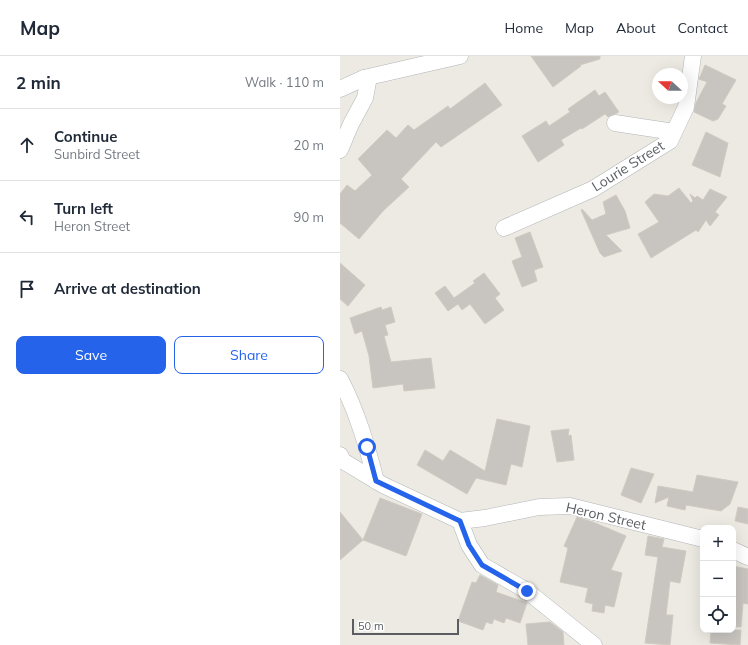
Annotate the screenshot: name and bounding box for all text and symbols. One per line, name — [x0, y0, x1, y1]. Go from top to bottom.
text: Map — [20, 16, 60, 40]
text: Home — [504, 19, 543, 37]
text: Map — [565, 19, 594, 37]
text: About — [616, 19, 656, 37]
text: Contact — [678, 19, 728, 37]
north arrow — [652, 68, 688, 104]
text: 2 min — [16, 72, 61, 93]
text: Walk · 110 m — [245, 74, 324, 90]
text: Continue — [54, 127, 117, 146]
icon: ahead — [16, 134, 38, 156]
text: 20 m — [294, 137, 324, 153]
street label: Lourie Street — [588, 137, 668, 195]
text: Sunbird Street — [54, 146, 140, 162]
text: Turn left — [54, 199, 113, 218]
icon: left — [16, 206, 38, 228]
text: 90 m — [294, 209, 324, 225]
text: Heron Street — [54, 218, 130, 234]
icon: arrive — [16, 278, 38, 300]
text: Arrive at destination — [54, 279, 201, 298]
button: Save — [16, 336, 166, 374]
button: Share — [174, 336, 324, 374]
route start — [358, 438, 376, 456]
street label: Heron Street — [564, 498, 648, 534]
map controls — [700, 525, 736, 633]
button: + — [700, 525, 736, 561]
button: − — [700, 561, 736, 597]
route end — [518, 582, 536, 600]
button: locate — [700, 597, 736, 633]
scale bar — [352, 617, 459, 636]
text: 50 m — [358, 619, 384, 633]

